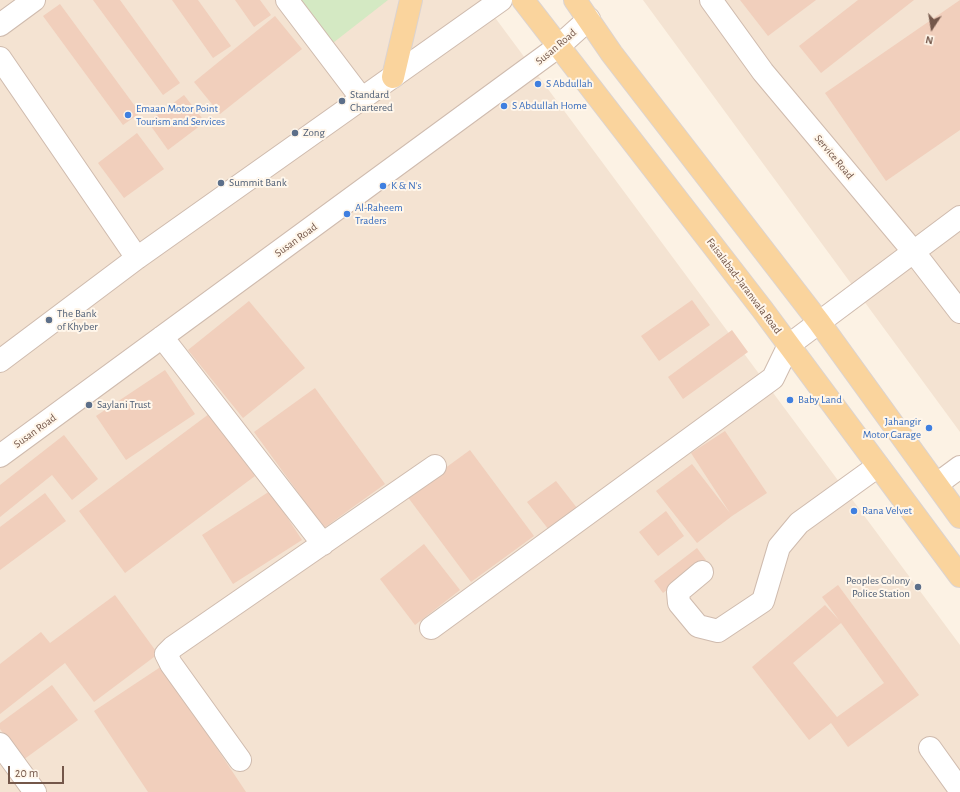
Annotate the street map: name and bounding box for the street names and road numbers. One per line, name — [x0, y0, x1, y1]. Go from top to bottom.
street label: Susan Road — [533, 26, 579, 68]
street label: Service Road — [812, 132, 856, 182]
street label: Susan Road — [272, 220, 320, 260]
street label: Faisalabad–Jaranwala Road — [704, 236, 784, 336]
street label: Susan Road — [11, 411, 59, 451]

